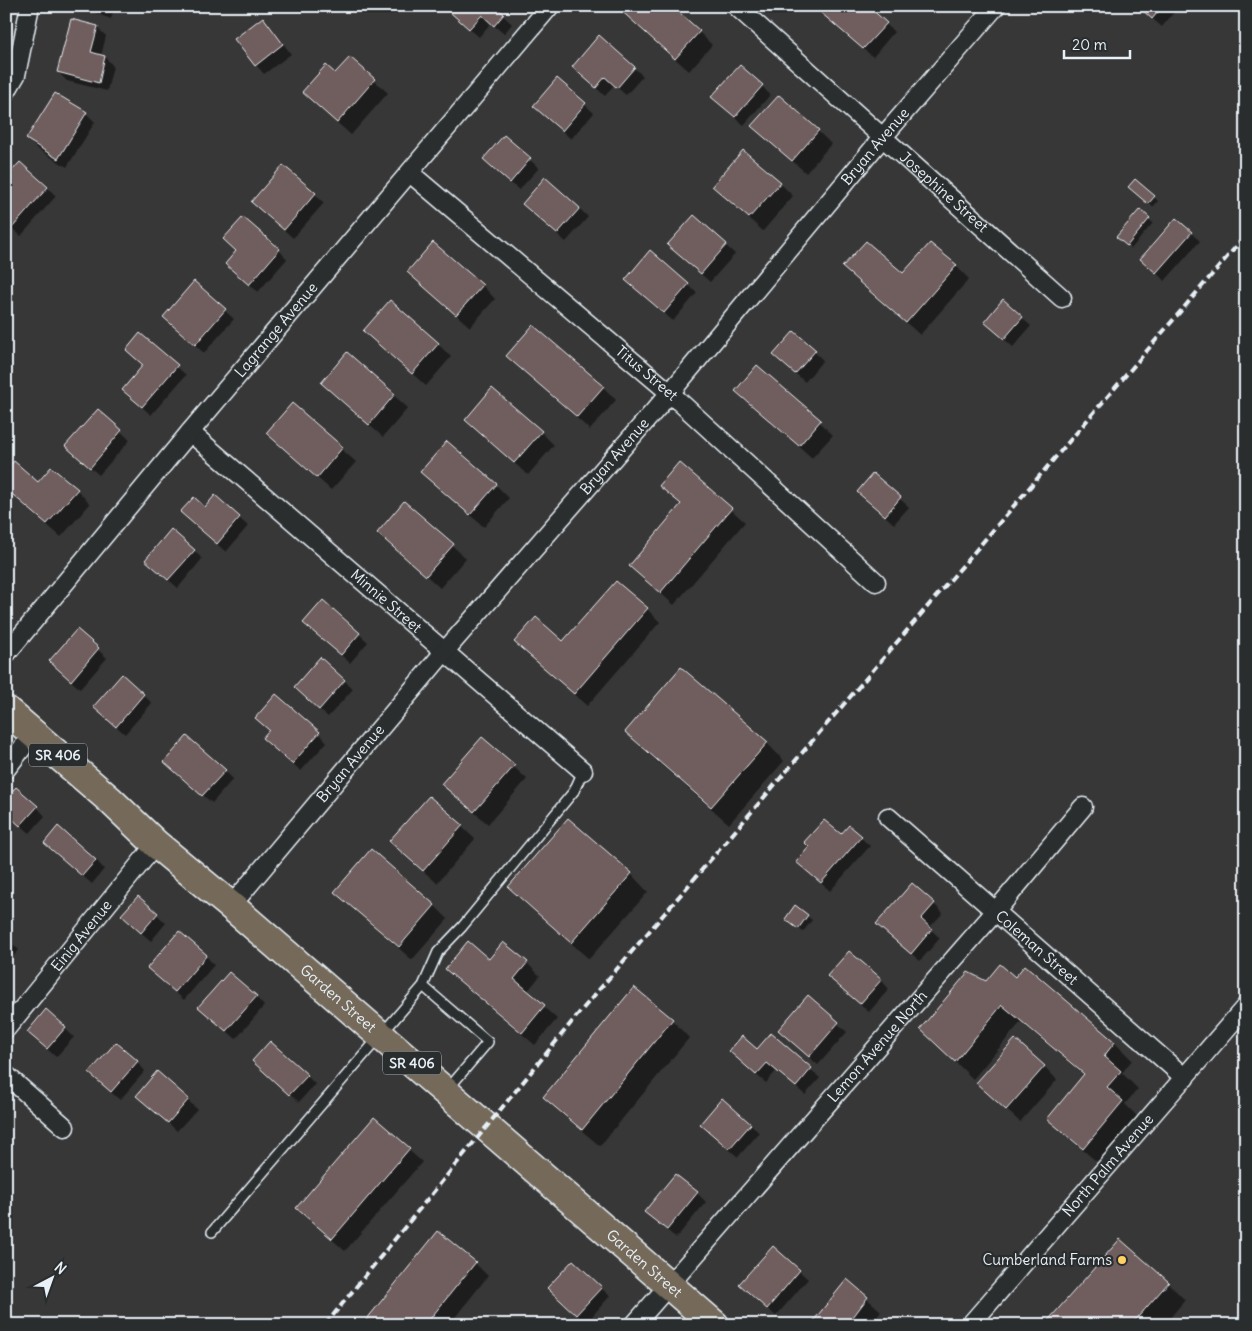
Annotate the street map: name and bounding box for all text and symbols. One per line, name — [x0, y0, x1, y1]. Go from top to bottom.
scale bar — [1064, 28, 1131, 60]
text: 20 m — [1072, 35, 1107, 54]
street label: Bryan Avenue — [837, 103, 913, 189]
street label: Josephine Street — [896, 147, 992, 236]
street label: Lagrange Avenue — [230, 278, 321, 381]
street label: Titus Street — [612, 341, 682, 404]
street label: Bryan Avenue — [576, 414, 653, 498]
street label: Minnie Street — [347, 565, 426, 637]
street label: Bryan Avenue — [312, 720, 388, 806]
road number: SR 406 — [29, 744, 87, 766]
street label: Einig Avenue — [47, 896, 116, 975]
street label: Coleman Street — [992, 906, 1082, 989]
street label: Garden Street — [296, 960, 380, 1036]
street label: Lemon Avenue North — [823, 986, 931, 1106]
road number: SR 406 — [383, 1052, 441, 1074]
street label: North Palm Avenue — [1058, 1110, 1157, 1220]
street label: Garden Street — [603, 1225, 686, 1301]
place label: Cumberland Farms — [983, 1250, 1112, 1269]
north arrow — [28, 1254, 78, 1304]
marker: Cumberland Farms — [1116, 1254, 1128, 1266]
text: N — [51, 1258, 70, 1278]

